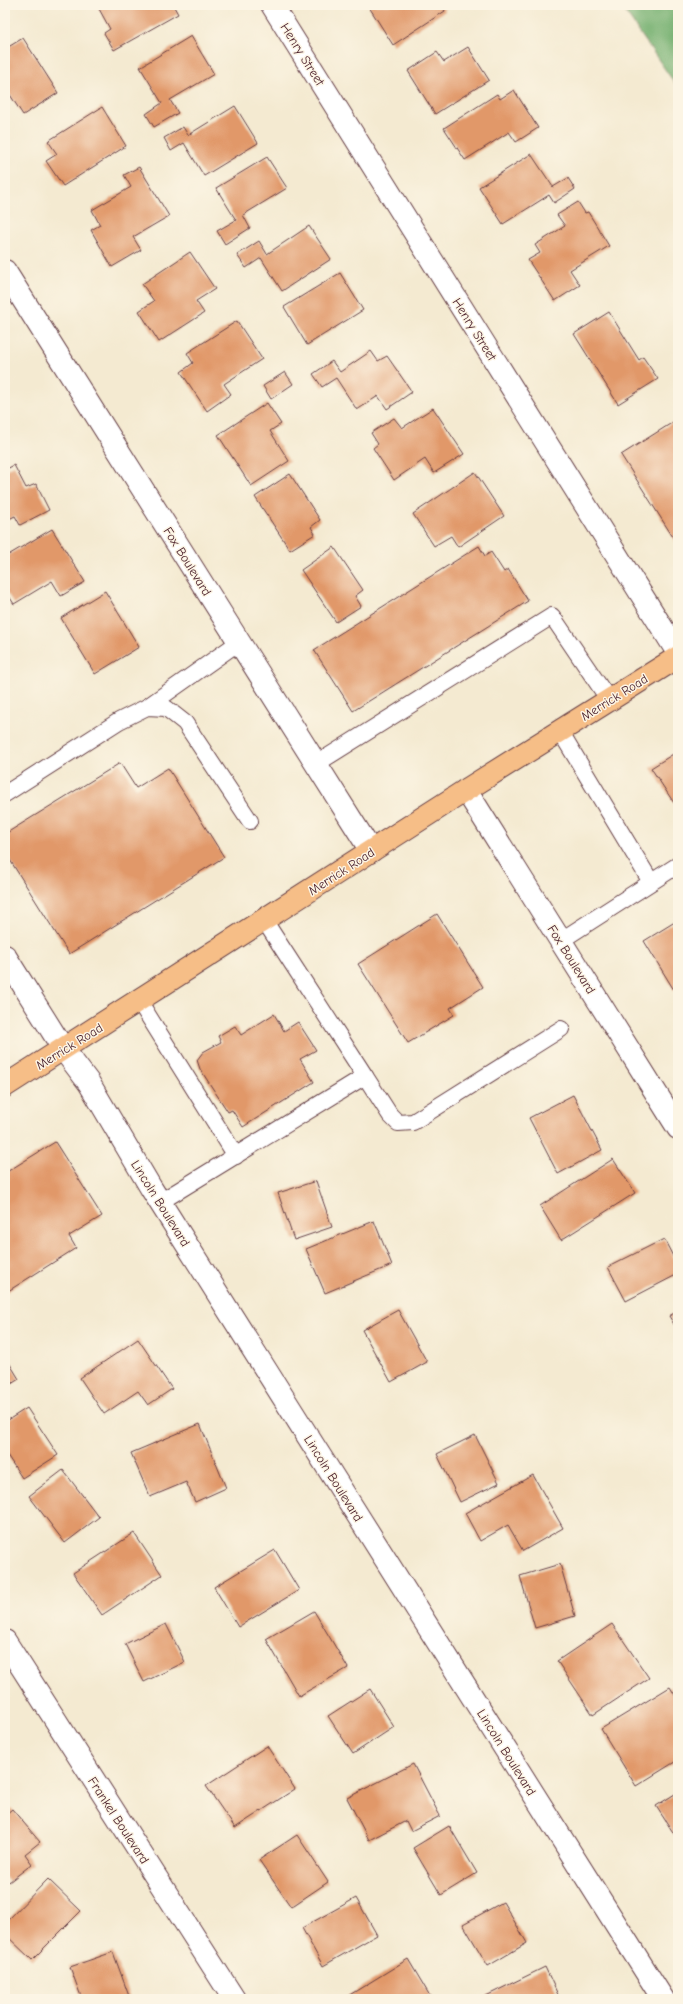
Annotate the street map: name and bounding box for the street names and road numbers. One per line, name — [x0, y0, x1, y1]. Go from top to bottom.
street label: Henry Street — [277, 20, 328, 89]
street label: Henry Street — [449, 295, 500, 364]
street label: Fox Boulevard — [160, 524, 215, 598]
street label: Merrick Road — [578, 671, 650, 724]
street label: Merrick Road — [305, 845, 377, 898]
street label: Fox Boulevard — [544, 922, 599, 996]
street label: Merrick Road — [33, 1020, 105, 1073]
street label: Lincoln Boulevard — [128, 1157, 193, 1249]
street label: Lincoln Boulevard — [301, 1432, 366, 1524]
street label: Lincoln Boulevard — [474, 1706, 539, 1798]
street label: Frankel Boulevard — [85, 1774, 152, 1867]

